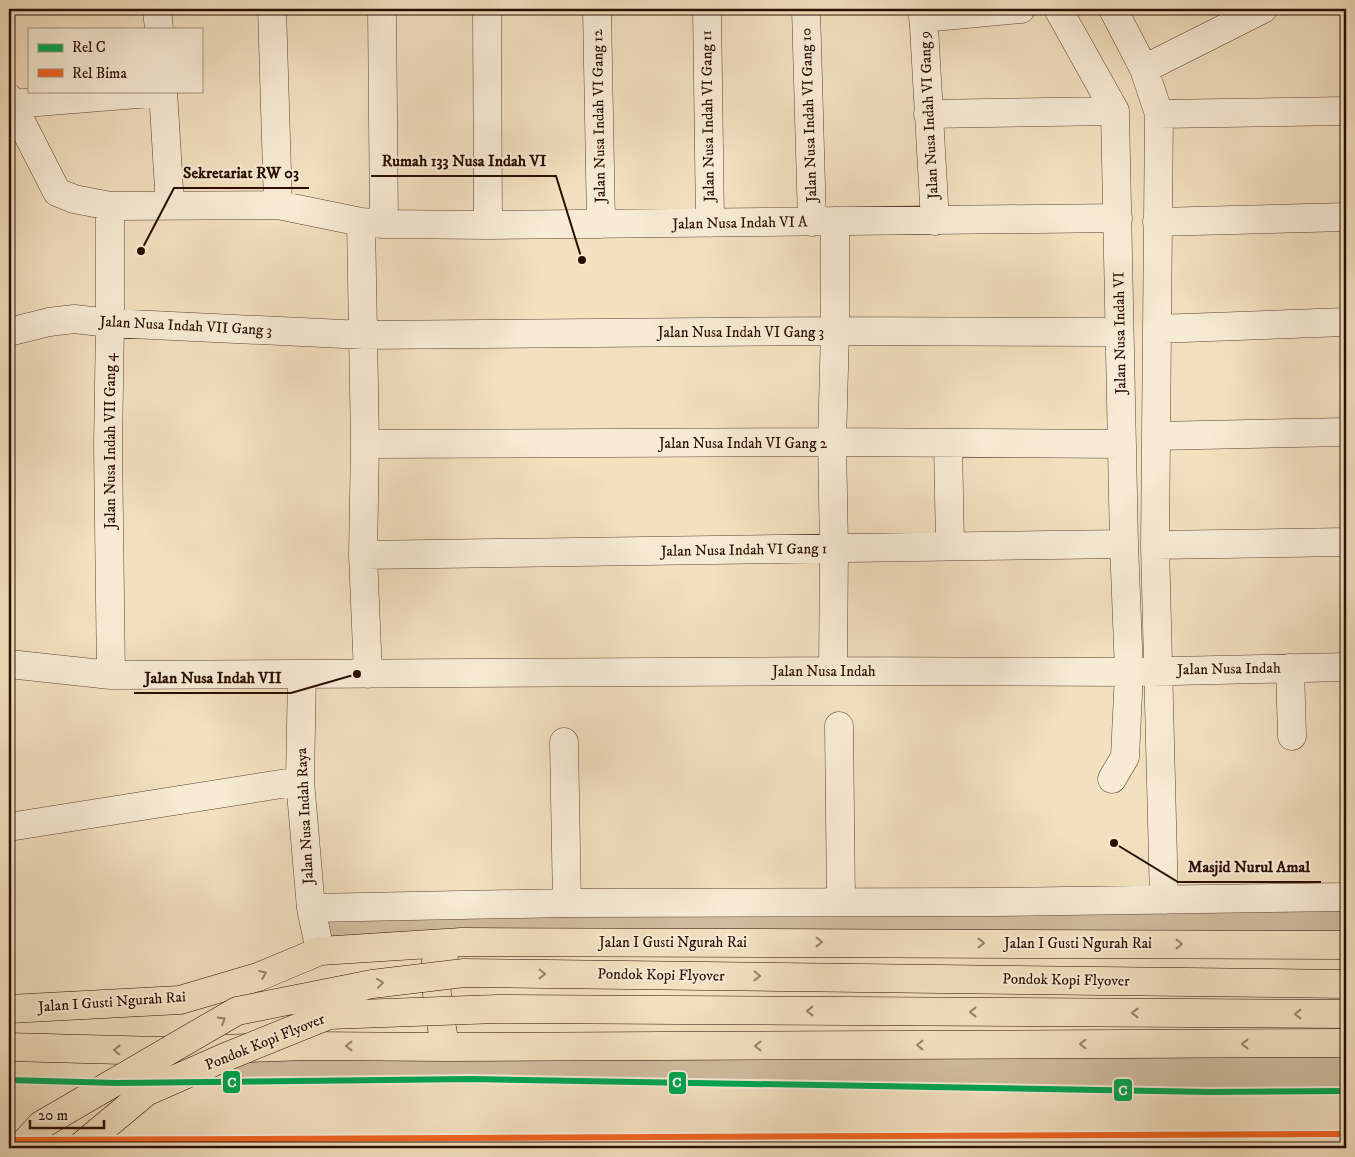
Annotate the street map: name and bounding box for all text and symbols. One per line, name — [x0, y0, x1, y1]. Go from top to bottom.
legend — [28, 28, 202, 92]
street label: Jalan Nusa Indah VI Gang 12 — [588, 28, 610, 205]
street label: Jalan Nusa Indah VI Gang 10 — [796, 28, 822, 204]
street label: Jalan Nusa Indah VI Gang 11 — [697, 30, 719, 204]
street label: Jalan Nusa Indah VI Gang 9 — [915, 30, 943, 202]
text: Rel C — [72, 38, 106, 57]
text: Rel Bima — [72, 64, 127, 83]
callout: Rumah 133 Nusa Indah VI — [371, 145, 556, 176]
text: Rumah 133 Nusa Indah VI — [382, 151, 547, 171]
callout: Sekretariat RW 03 — [174, 157, 309, 188]
text: Sekretariat RW 03 — [183, 163, 299, 183]
street label: Jalan Nusa Indah VI A — [670, 212, 808, 234]
street label: Jalan Nusa Indah VI — [1109, 272, 1131, 396]
street label: Jalan Nusa Indah VII Gang 3 — [97, 312, 273, 340]
street label: Jalan Nusa Indah VI Gang 3 — [656, 323, 824, 342]
street label: Jalan Nusa Indah VII Gang 4 — [101, 353, 120, 531]
street label: Jalan Nusa Indah VI Gang 2 — [657, 434, 828, 453]
street label: Jalan Nusa Indah VI Gang 1 — [659, 539, 827, 561]
street label: Jalan Nusa Indah — [1175, 659, 1281, 679]
callout: Jalan Nusa Indah VII — [134, 662, 291, 693]
street label: Jalan Nusa Indah — [770, 662, 876, 681]
text: Jalan Nusa Indah VII — [142, 668, 282, 688]
street label: Jalan Nusa Indah Raya — [292, 747, 318, 887]
callout: Masjid Nurul Amal — [1178, 851, 1321, 882]
text: Masjid Nurul Amal — [1188, 857, 1311, 877]
street label: Jalan I Gusti Ngurah Rai — [597, 933, 747, 952]
street label: Jalan I Gusti Ngurah Rai — [1002, 934, 1152, 953]
one-way arrow — [816, 937, 823, 947]
one-way arrow — [978, 937, 986, 948]
one-way arrow — [1176, 939, 1183, 949]
street label: Pondok Kopi Flyover — [597, 964, 725, 986]
one-way arrow — [538, 969, 546, 979]
street label: Pondok Kopi Flyover — [1002, 969, 1130, 991]
one-way arrow — [258, 970, 267, 980]
one-way arrow — [753, 971, 761, 981]
one-way arrow — [376, 978, 384, 989]
street label: Jalan I Gusti Ngurah Rai — [36, 987, 187, 1017]
one-way arrow — [806, 1006, 814, 1016]
one-way arrow — [968, 1007, 976, 1017]
one-way arrow — [1131, 1008, 1138, 1018]
street label: Pondok Kopi Flyover — [202, 1009, 328, 1075]
one-way arrow — [1293, 1009, 1301, 1019]
one-way arrow — [217, 1016, 226, 1026]
one-way arrow — [1078, 1039, 1086, 1049]
one-way arrow — [1241, 1039, 1248, 1049]
one-way arrow — [916, 1040, 924, 1050]
one-way arrow — [345, 1041, 352, 1051]
one-way arrow — [753, 1041, 761, 1051]
one-way arrow — [112, 1044, 120, 1055]
line badge: C — [222, 1070, 241, 1094]
line badge: C — [668, 1071, 687, 1095]
text: C — [227, 1074, 237, 1092]
text: C — [672, 1074, 682, 1092]
line badge: C — [1113, 1078, 1133, 1102]
text: C — [1118, 1082, 1128, 1100]
scale bar — [30, 1097, 104, 1129]
text: 20 m — [38, 1106, 68, 1125]

